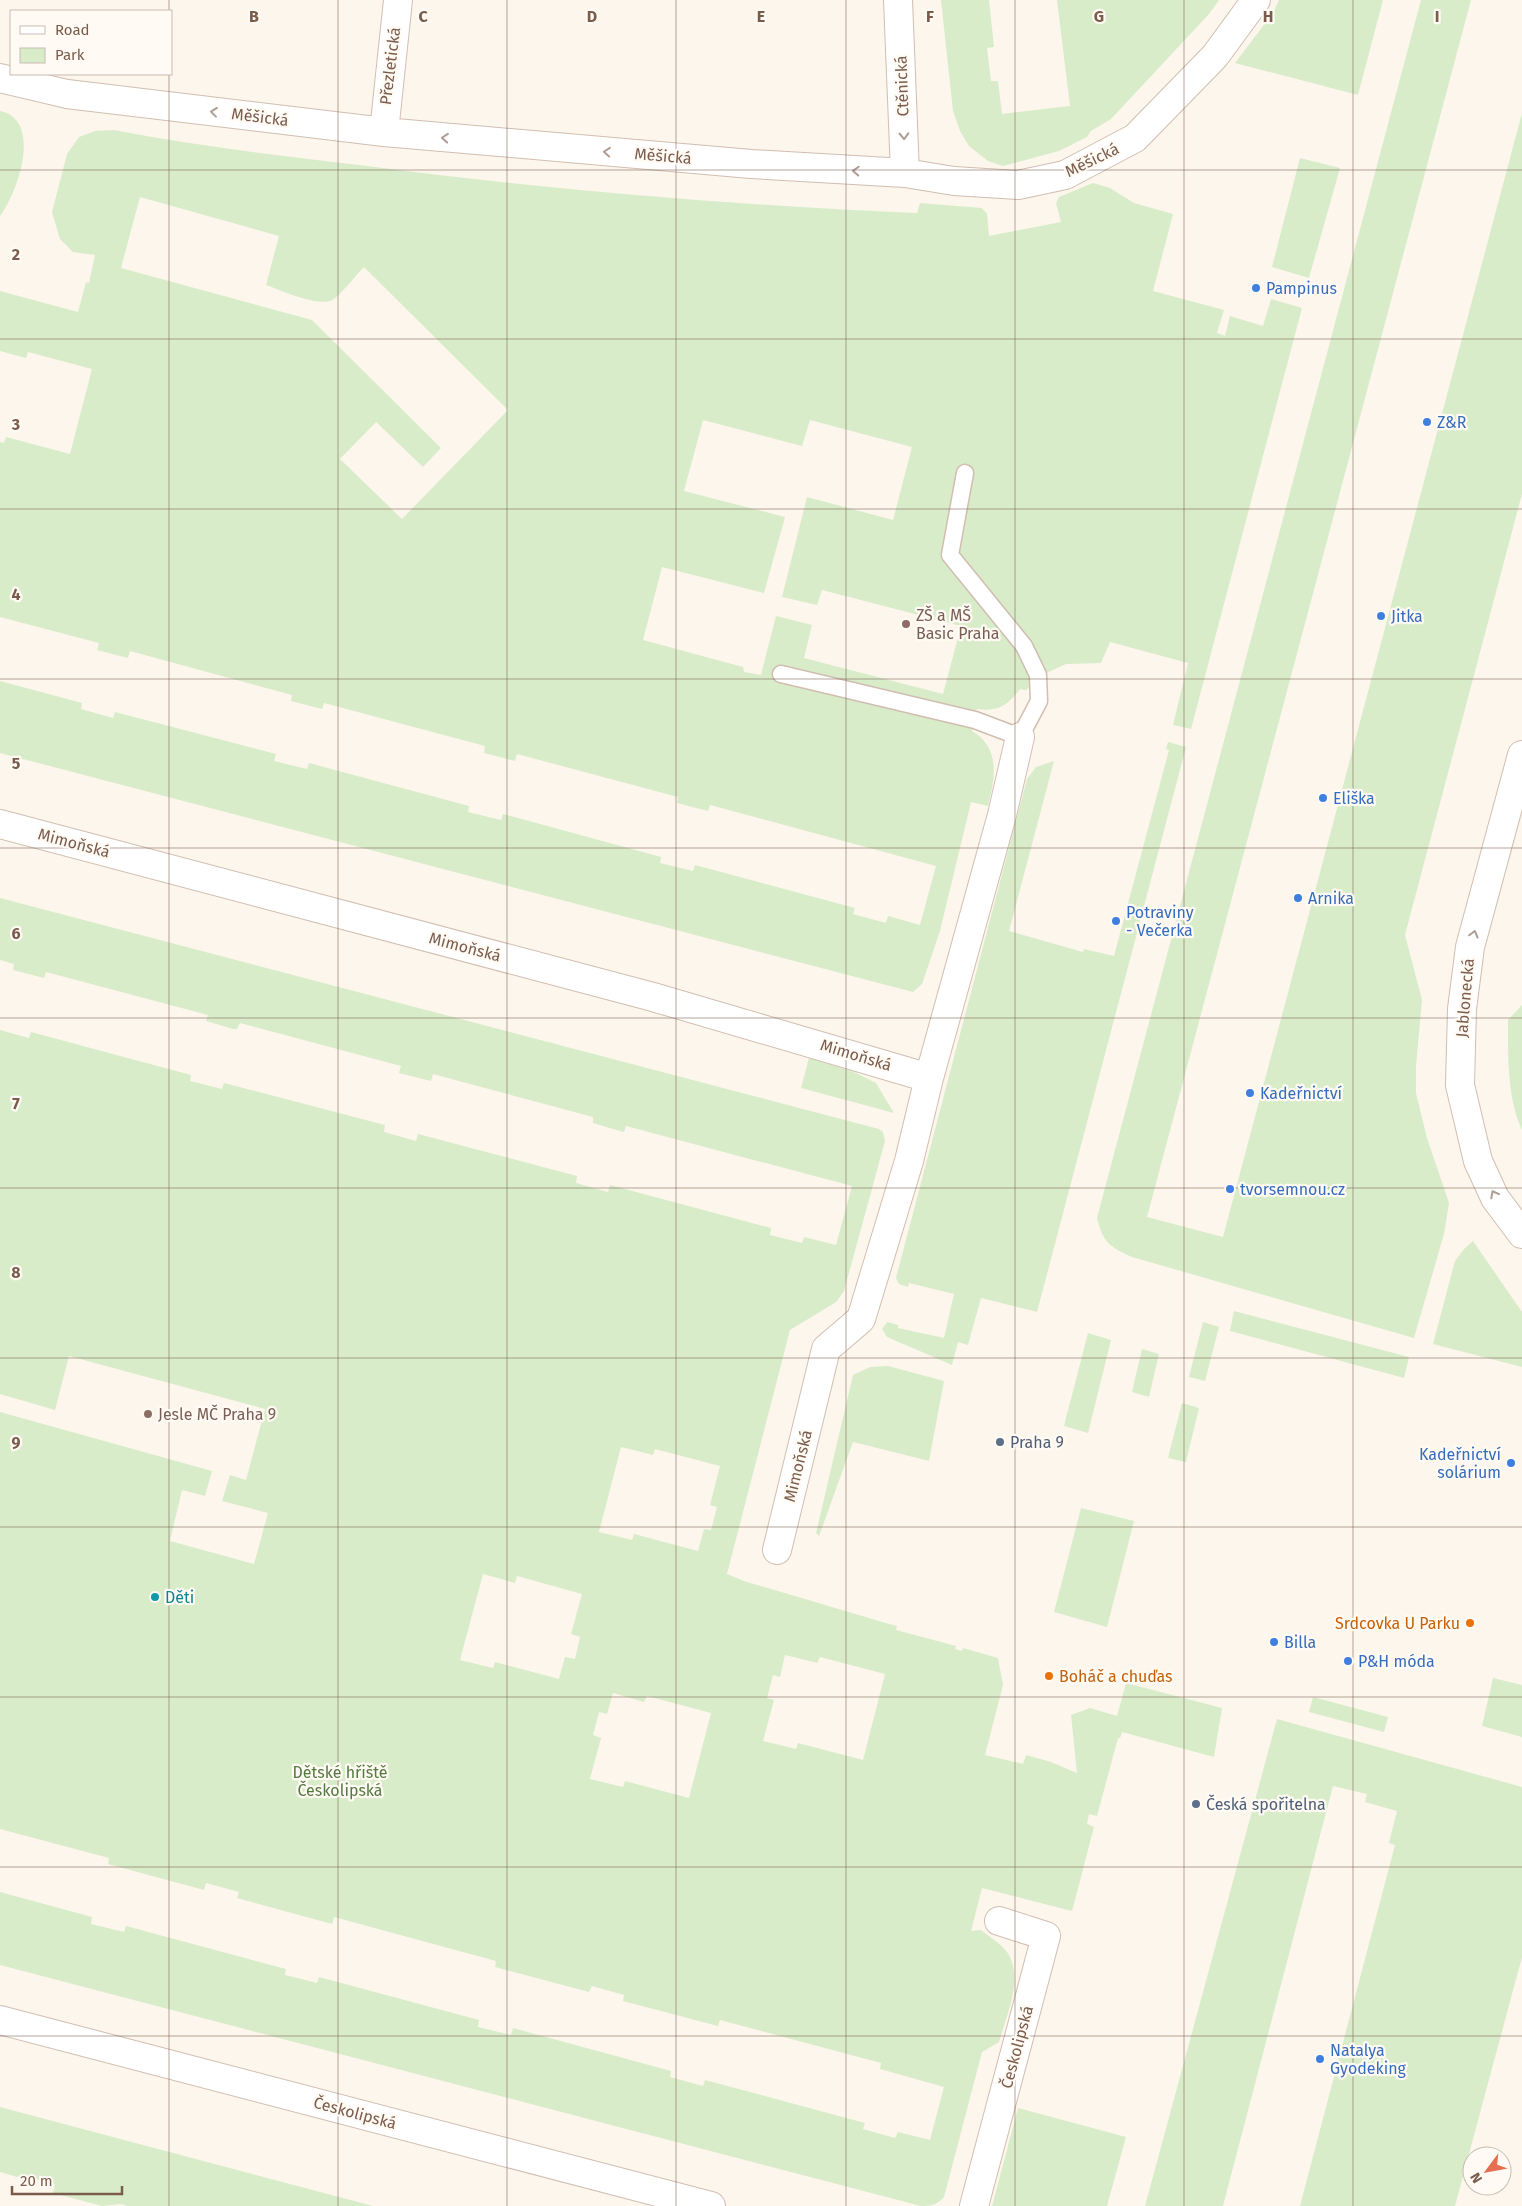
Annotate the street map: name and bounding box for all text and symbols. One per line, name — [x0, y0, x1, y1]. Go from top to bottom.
text: B — [249, 7, 259, 26]
text: C — [418, 7, 428, 26]
text: D — [587, 7, 597, 26]
text: E — [757, 7, 765, 26]
text: F — [926, 7, 934, 26]
text: G — [1094, 7, 1104, 26]
text: H — [1263, 7, 1273, 26]
text: I — [1435, 7, 1439, 26]
legend — [10, 10, 172, 75]
text: Road — [55, 21, 90, 39]
street label: Přezletická — [376, 26, 404, 106]
text: Park — [55, 46, 85, 64]
street label: Ctěnická — [891, 55, 913, 117]
street label: Měšická — [230, 104, 290, 130]
one-way arrow — [210, 107, 218, 118]
one-way arrow — [441, 132, 449, 143]
one-way arrow — [899, 132, 909, 140]
street label: Měšická — [1062, 139, 1122, 181]
street label: Měšická — [634, 144, 692, 168]
one-way arrow — [603, 146, 611, 157]
one-way arrow — [852, 166, 860, 177]
text: 2 — [12, 245, 20, 264]
place label: Pampinus — [1266, 279, 1337, 298]
marker: Pampinus — [1250, 282, 1262, 294]
place label: Z&R — [1437, 413, 1467, 432]
text: 3 — [11, 415, 20, 434]
marker: Z&R — [1421, 416, 1433, 428]
text: 4 — [11, 585, 21, 604]
place label: ZŠ a MŠ Basic Praha — [916, 605, 1000, 643]
place label: Jitka — [1391, 607, 1423, 626]
marker: Jitka — [1375, 610, 1387, 622]
marker: ZŠ a MŠ Basic Praha — [900, 618, 912, 630]
text: 5 — [12, 754, 21, 773]
place label: Eliška — [1333, 789, 1375, 808]
marker: Eliška — [1317, 792, 1329, 804]
street label: Mimoňská — [36, 824, 112, 862]
place label: Arnika — [1308, 889, 1354, 908]
marker: Arnika — [1292, 892, 1304, 904]
place label: Potraviny - Večerka — [1126, 903, 1194, 940]
marker: Potraviny - Večerka — [1110, 915, 1122, 927]
text: 6 — [11, 924, 21, 943]
street label: Mimoňská — [427, 928, 503, 966]
one-way arrow — [1468, 930, 1478, 938]
street label: Jablonecká — [1452, 958, 1478, 1038]
street label: Mimoňská — [818, 1035, 894, 1075]
place label: Kadeřnictví — [1260, 1084, 1343, 1103]
marker: Kadeřnictví — [1244, 1087, 1256, 1099]
text: 7 — [12, 1094, 20, 1113]
place label: tvorsemnou.cz — [1240, 1180, 1345, 1199]
marker: tvorsemnou.cz — [1224, 1183, 1236, 1195]
one-way arrow — [1490, 1191, 1500, 1200]
text: 8 — [11, 1263, 21, 1282]
place label: Jesle MČ Praha 9 — [158, 1404, 276, 1424]
marker: Jesle MČ Praha 9 — [142, 1408, 154, 1420]
street label: Mimoňská — [780, 1428, 816, 1504]
text: 9 — [12, 1433, 21, 1452]
place label: Praha 9 — [1010, 1433, 1064, 1452]
marker: Praha 9 — [994, 1436, 1006, 1448]
place label: Kadeřnictví solárium — [1419, 1445, 1501, 1482]
marker: Kadeřnictví solárium — [1505, 1457, 1517, 1469]
place label: Děti — [165, 1588, 194, 1607]
marker: Děti — [149, 1591, 161, 1603]
place label: Srdcovka U Parku — [1335, 1614, 1460, 1633]
marker: Srdcovka U Parku — [1464, 1617, 1476, 1629]
place label: Billa — [1284, 1633, 1316, 1652]
marker: Billa — [1268, 1636, 1280, 1648]
place label: P&H móda — [1358, 1652, 1435, 1671]
marker: P&H móda — [1342, 1655, 1354, 1667]
place label: Boháč a chuďas — [1059, 1667, 1172, 1686]
marker: Boháč a chuďas — [1043, 1670, 1055, 1682]
park label: Dětské hřiště Českolipská — [292, 1763, 388, 1800]
place label: Česká spořitelna — [1206, 1794, 1326, 1814]
marker: Česká spořitelna — [1190, 1798, 1202, 1810]
street label: Českolipská — [996, 2003, 1037, 2091]
place label: Natalya Gyodeking — [1330, 2041, 1407, 2078]
marker: Natalya Gyodeking — [1314, 2053, 1326, 2065]
street label: Českolipská — [311, 2092, 399, 2133]
north arrow — [1462, 2146, 1512, 2196]
scale bar — [12, 2164, 122, 2196]
text: N — [1467, 2169, 1486, 2186]
text: 20 m — [20, 2172, 53, 2190]

